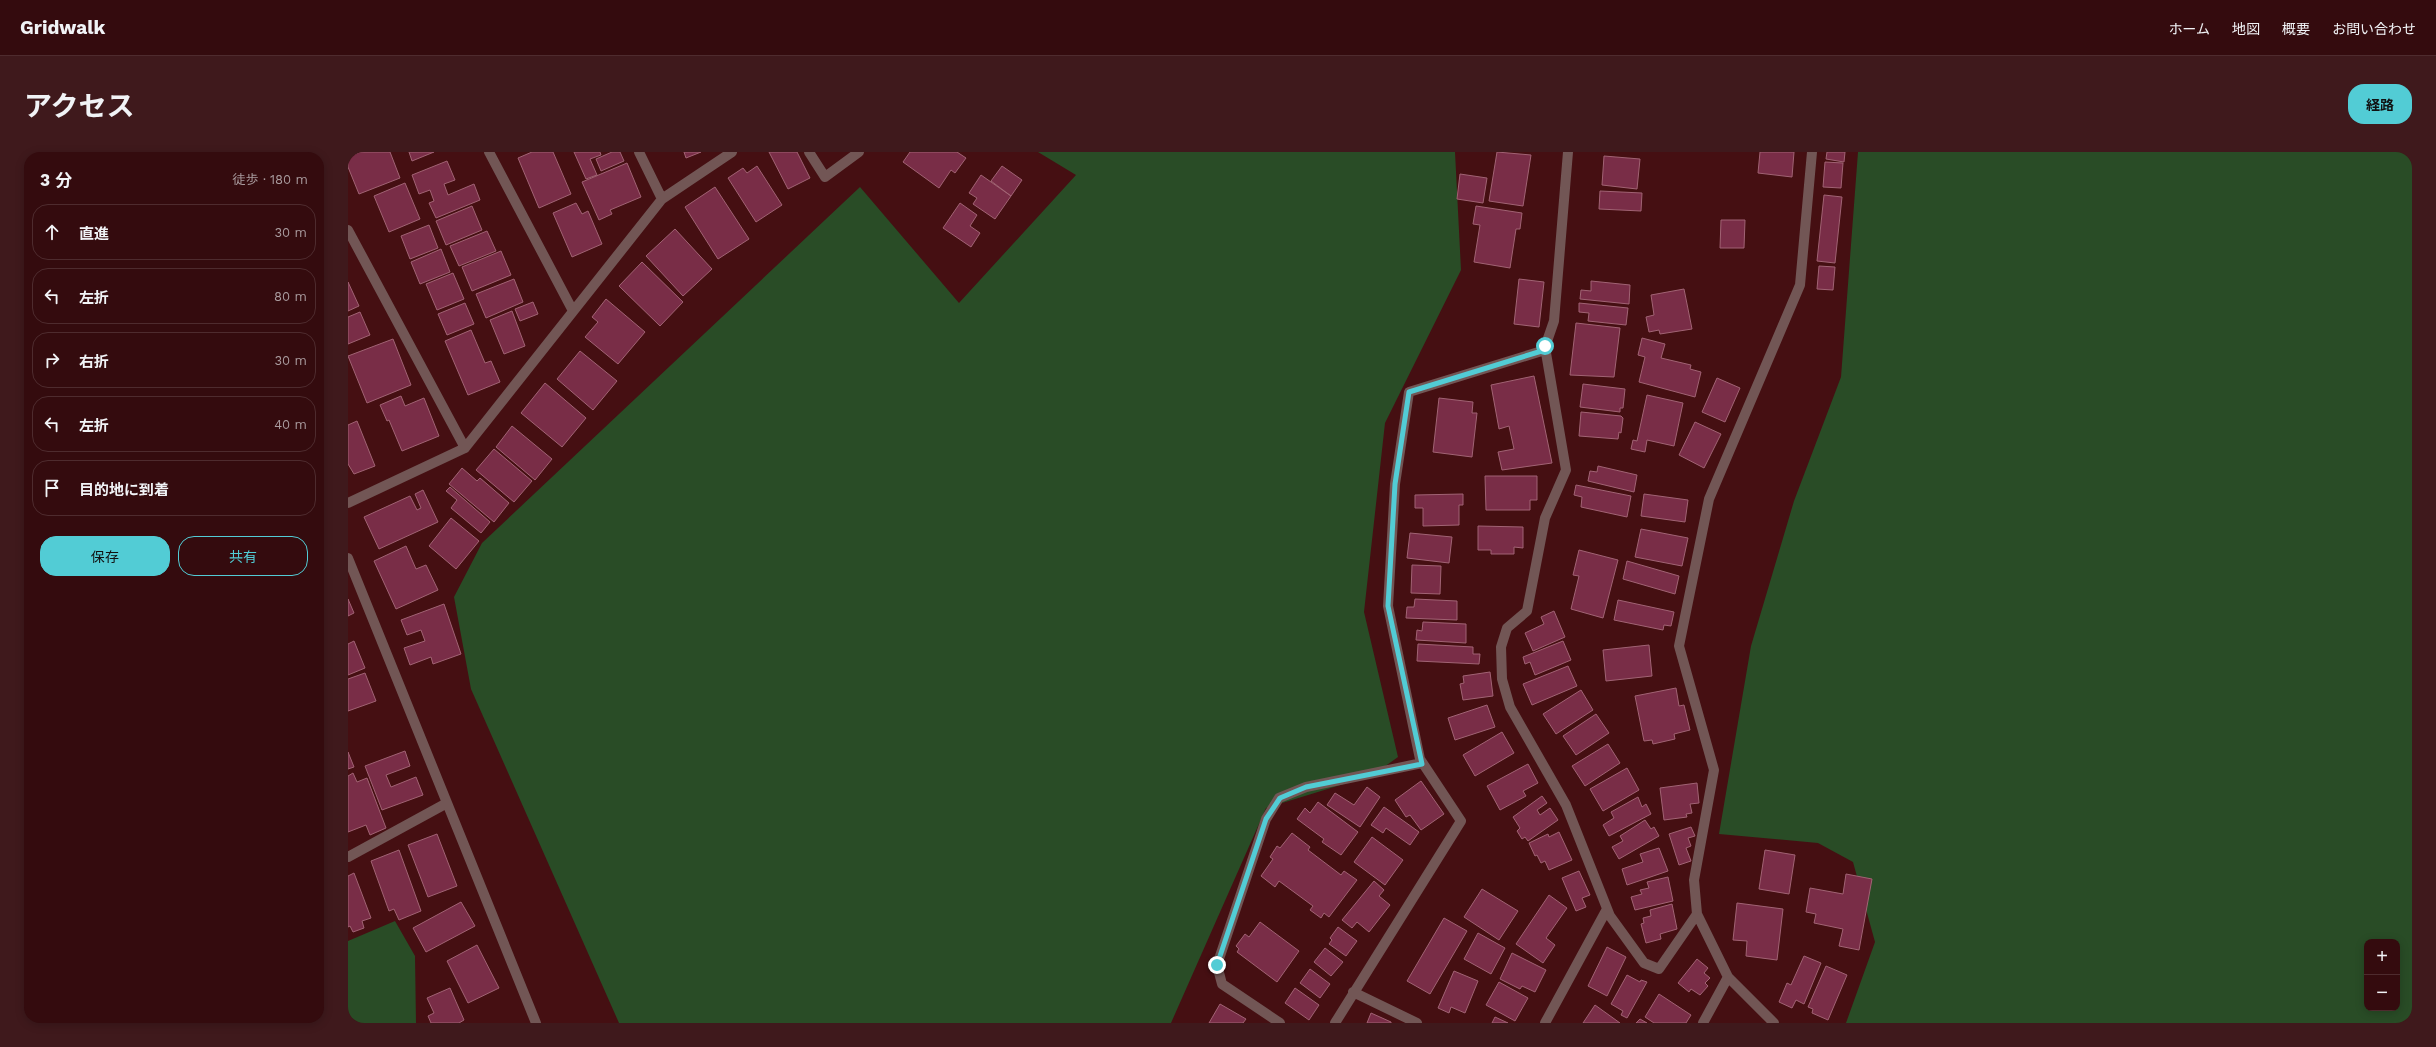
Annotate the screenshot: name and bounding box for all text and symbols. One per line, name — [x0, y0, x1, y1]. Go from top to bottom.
text: Gridwalk — [20, 16, 105, 39]
text: ホーム — [2168, 21, 2210, 37]
text: 地図 — [2232, 21, 2260, 37]
text: 概要 — [2282, 21, 2310, 37]
text: お問い合わせ — [2332, 21, 2416, 37]
button: 経路 — [2348, 84, 2412, 124]
text: アクセス — [24, 90, 135, 123]
text: 3 分 — [40, 170, 72, 190]
text: 徒歩 · 180 m — [232, 172, 308, 187]
icon: ahead — [41, 221, 63, 243]
text: 直進 — [79, 225, 109, 243]
text: 30 m — [275, 225, 307, 240]
icon: left — [41, 285, 63, 307]
text: 左折 — [79, 289, 109, 307]
text: 80 m — [274, 289, 307, 304]
route start — [1536, 337, 1554, 355]
icon: right — [41, 349, 63, 371]
text: 右折 — [79, 353, 109, 371]
text: 30 m — [275, 353, 307, 368]
icon: left — [41, 413, 63, 435]
text: 左折 — [79, 417, 109, 435]
text: 40 m — [274, 417, 307, 432]
icon: arrive — [41, 477, 63, 499]
text: 目的地に到着 — [79, 481, 169, 499]
button: 保存 — [40, 536, 170, 576]
button: 共有 — [178, 536, 308, 576]
map controls — [2364, 939, 2400, 1011]
button: + — [2364, 939, 2400, 975]
route end — [1208, 956, 1226, 974]
button: − — [2364, 975, 2400, 1011]

